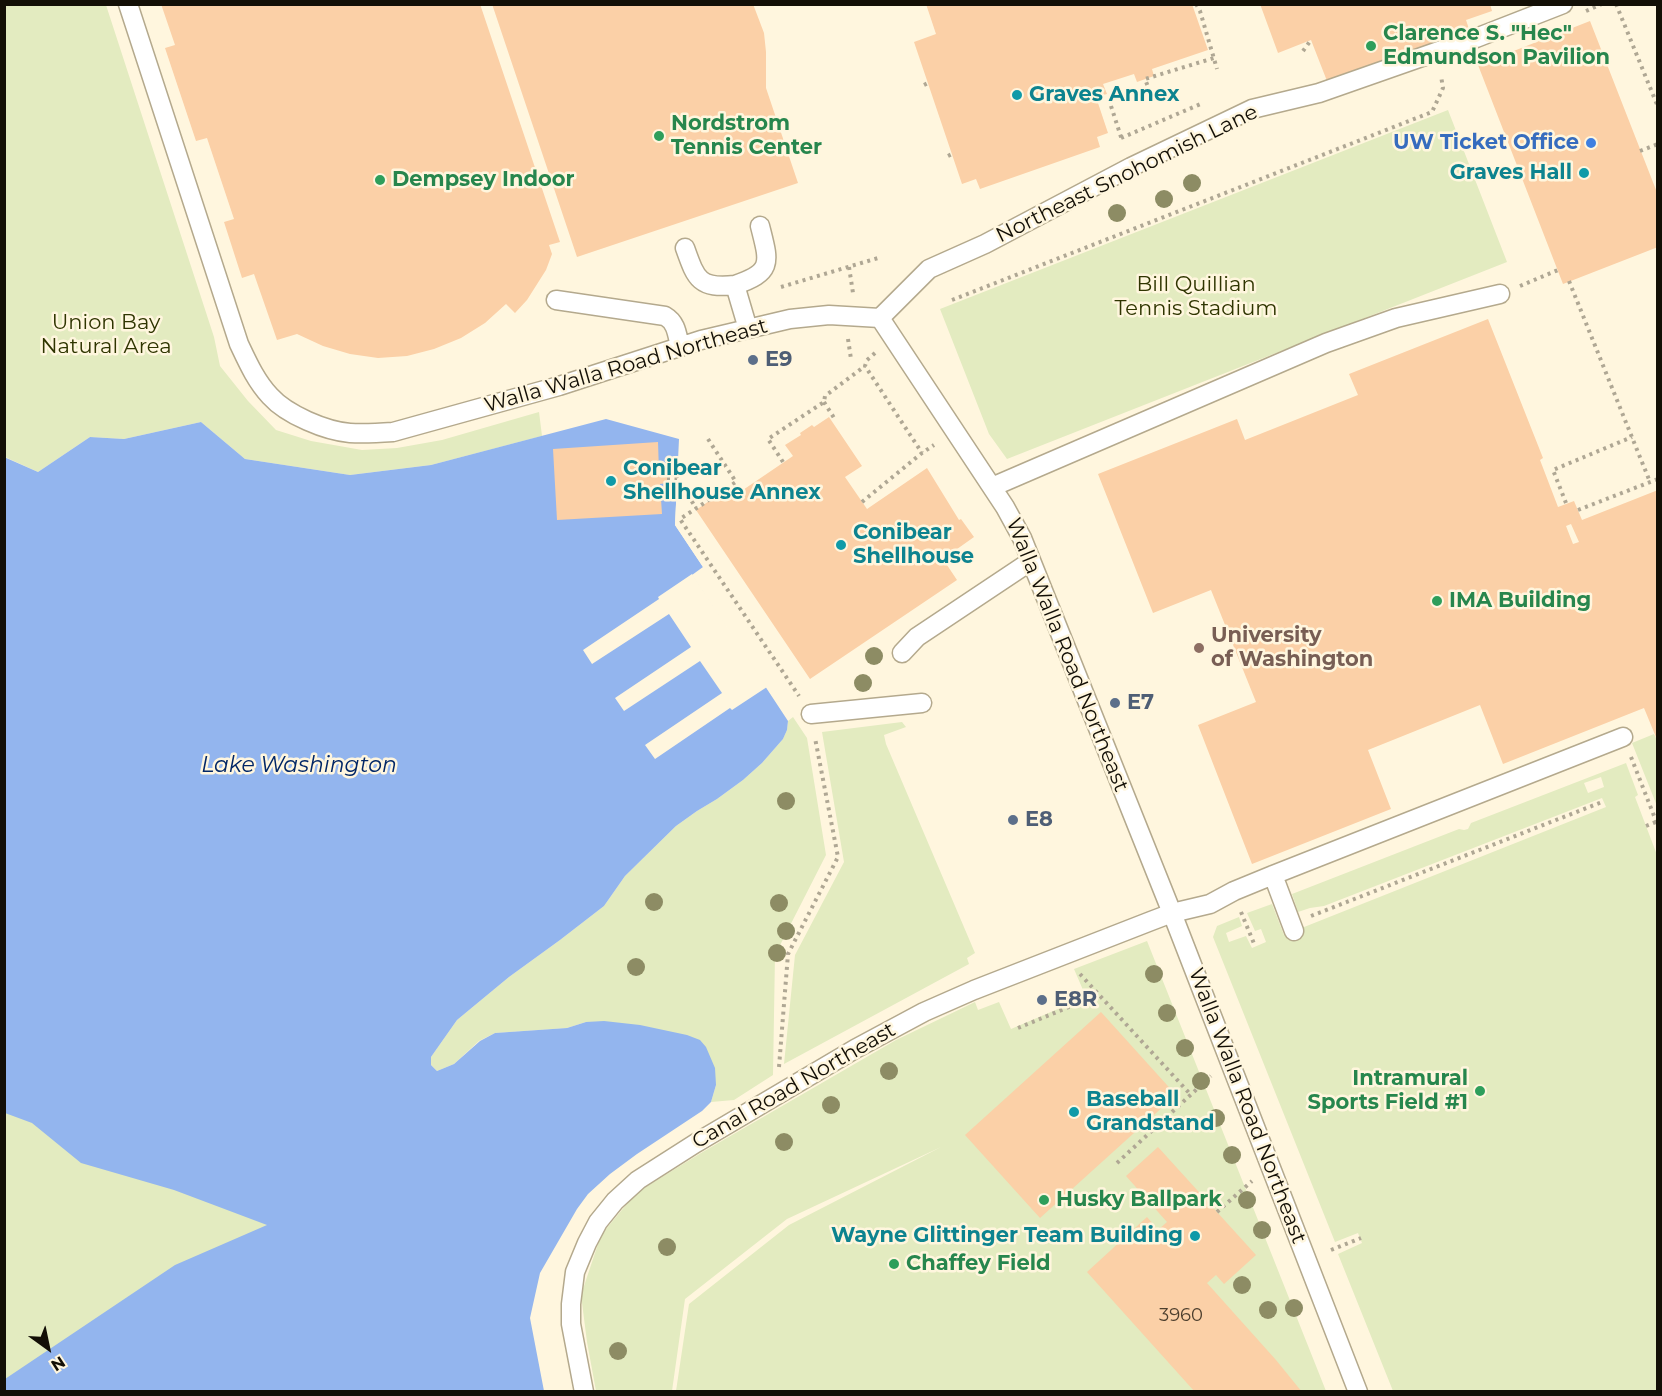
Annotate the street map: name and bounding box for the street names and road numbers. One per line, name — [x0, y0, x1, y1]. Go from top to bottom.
street label: Northeast Snohomish Lane — [992, 100, 1262, 248]
street label: Walla Walla Road Northeast — [482, 313, 770, 419]
street label: Walla Walla Road Northeast — [1000, 514, 1134, 796]
street label: Walla Walla Road Northeast — [1183, 965, 1311, 1247]
street label: Canal Road Northeast — [688, 1017, 900, 1155]

